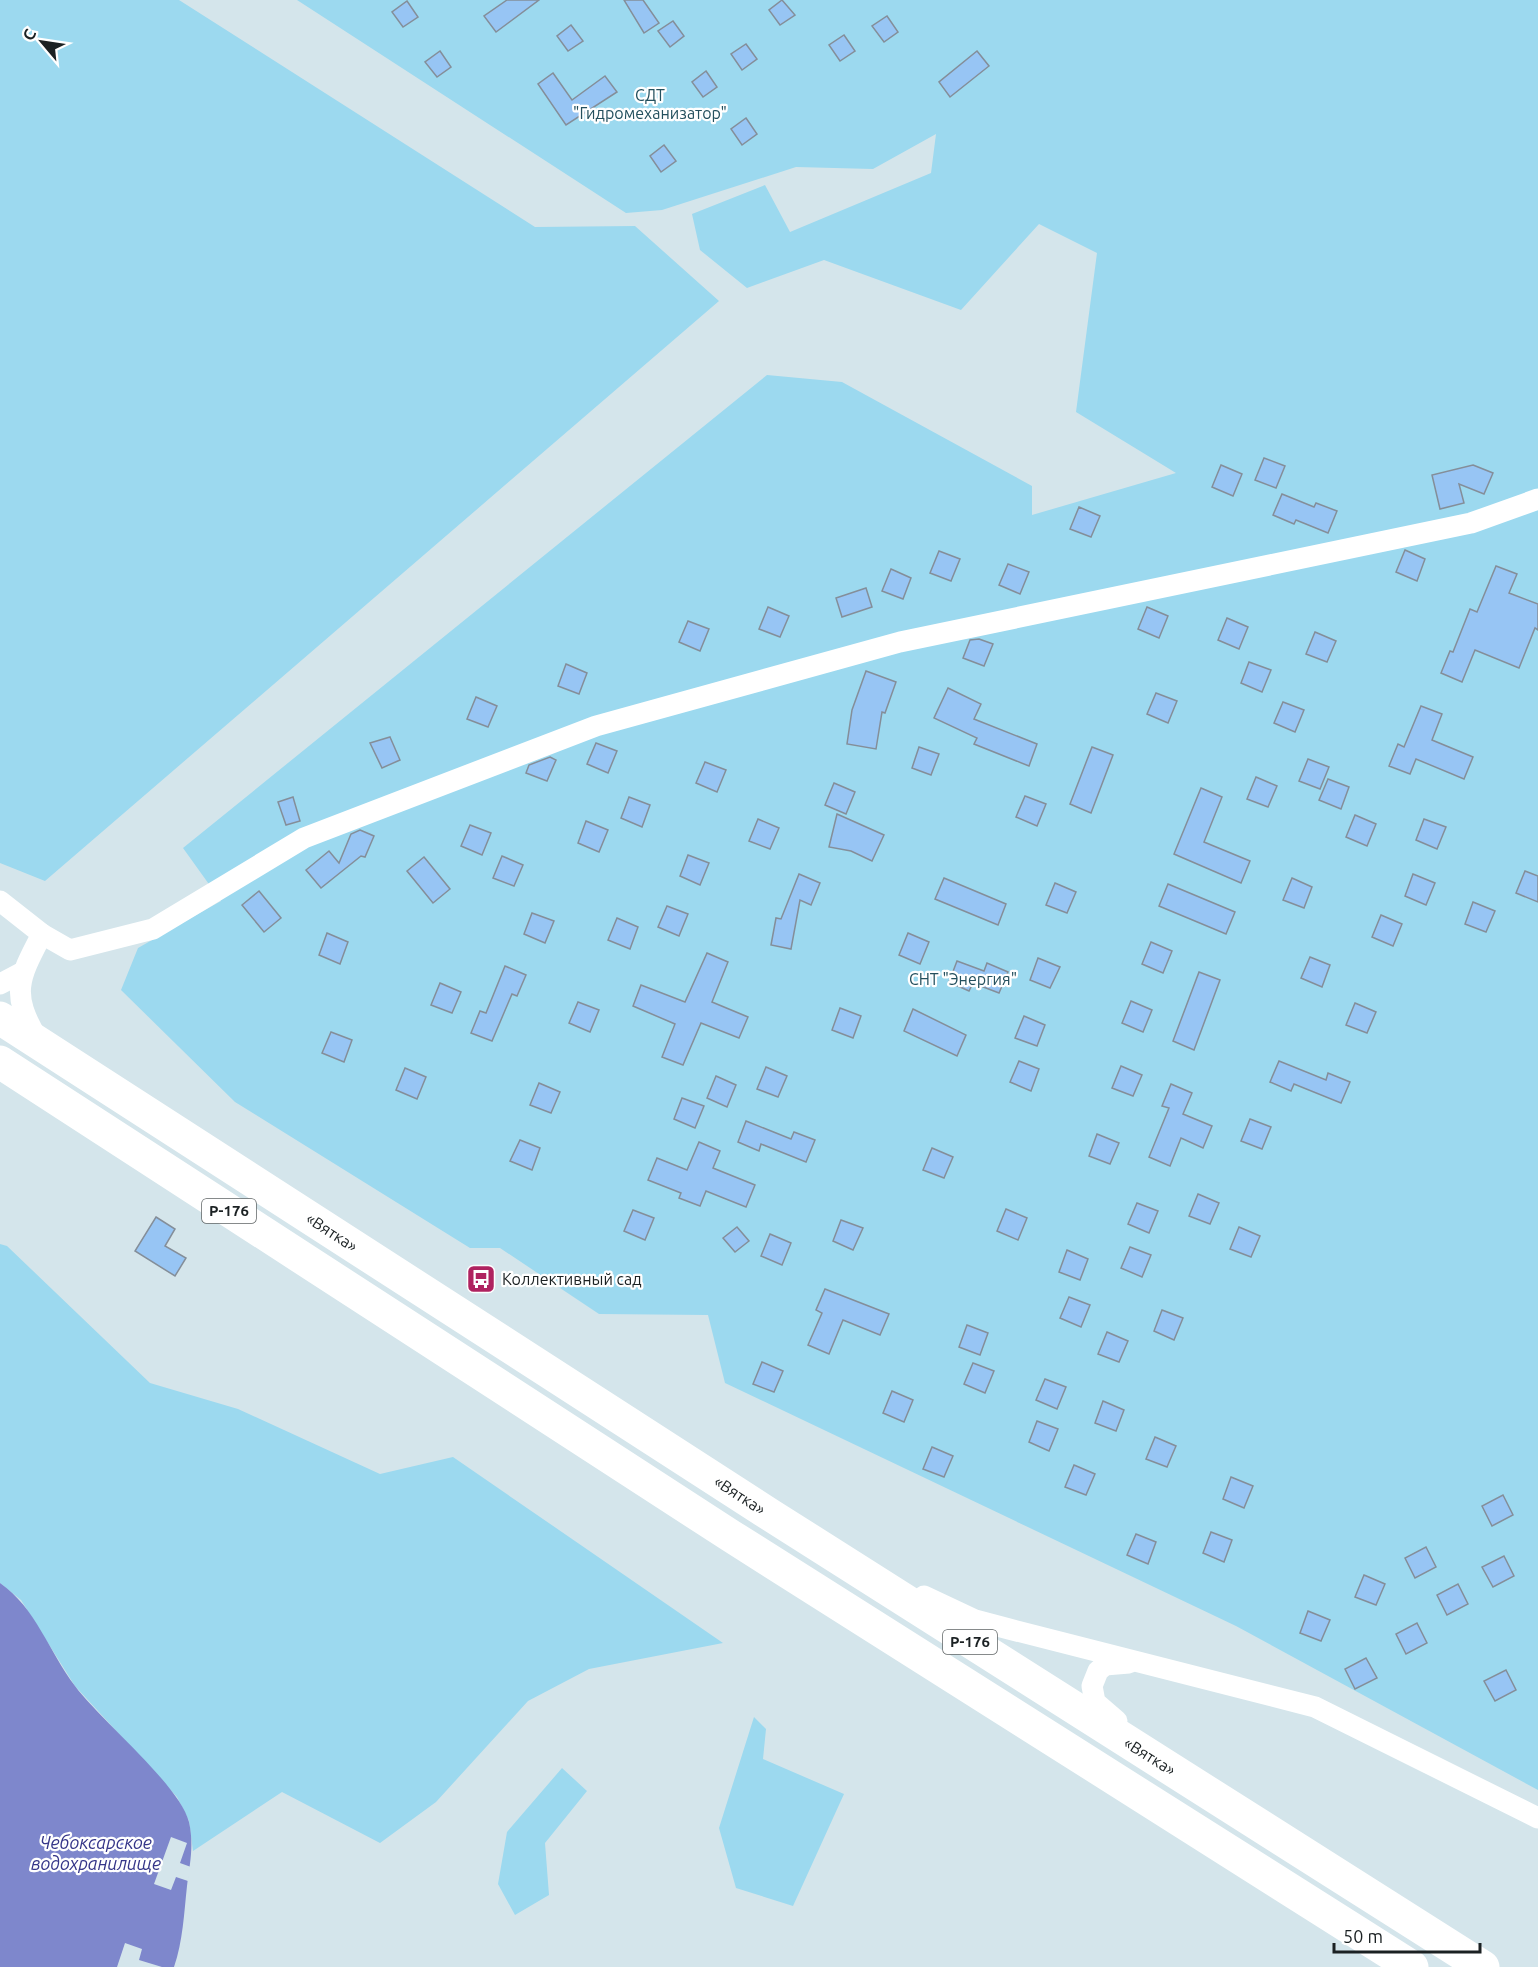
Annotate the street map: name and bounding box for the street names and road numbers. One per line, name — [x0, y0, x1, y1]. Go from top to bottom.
road number: Р-176 — [202, 1199, 256, 1223]
street label: «Вятка» — [303, 1209, 361, 1255]
street label: «Вятка» — [711, 1472, 769, 1518]
road number: Р-176 — [943, 1630, 997, 1654]
street label: «Вятка» — [1121, 1733, 1179, 1779]

